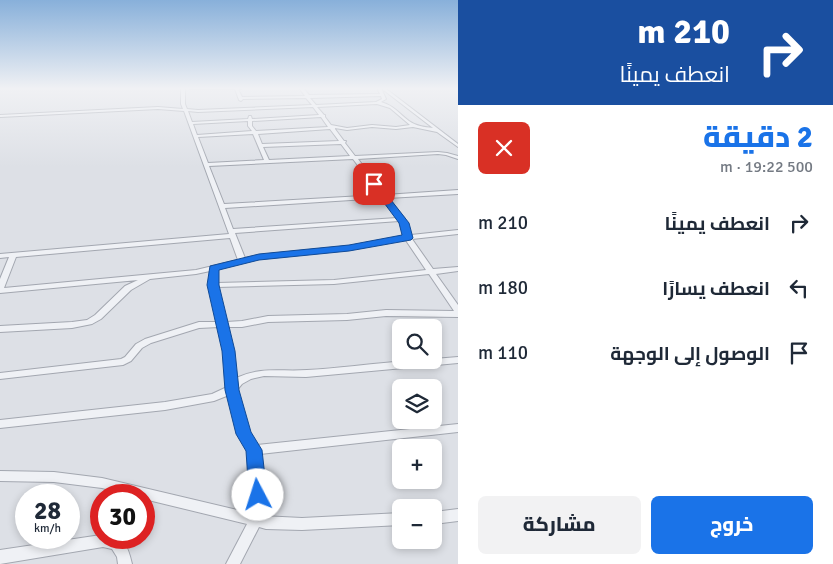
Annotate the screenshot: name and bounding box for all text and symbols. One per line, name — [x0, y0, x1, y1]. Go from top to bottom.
text: 210 m — [637, 10, 730, 53]
icon: right — [748, 20, 813, 85]
text: انعطف يمينًا — [620, 61, 730, 88]
text: 2 دقيقة — [703, 119, 813, 156]
button: close — [478, 122, 530, 174]
text: 500 m · 19:22 — [720, 157, 813, 177]
pin — [353, 163, 395, 205]
icon: arrive — [360, 170, 388, 198]
icon: right — [785, 209, 813, 237]
text: 210 m — [478, 211, 528, 235]
text: انعطف يمينًا — [665, 212, 770, 236]
icon: left — [785, 274, 813, 302]
text: 180 m — [478, 276, 528, 300]
text: انعطف يسارًا — [662, 277, 770, 301]
map controls — [392, 319, 442, 549]
button: search — [392, 319, 442, 369]
icon: arrive — [785, 339, 813, 367]
text: 110 m — [478, 341, 528, 365]
text: الوصول إلى الوجهة — [610, 342, 770, 366]
button: layers — [392, 379, 442, 429]
button: + — [392, 439, 442, 489]
position arrow — [231, 468, 283, 520]
speed limit sign: 30 — [90, 484, 155, 549]
text: 28 — [34, 495, 61, 526]
button: مشاركة — [478, 496, 641, 554]
button: خروج — [651, 496, 813, 554]
button: − — [392, 499, 442, 549]
text: km/h — [34, 521, 61, 536]

